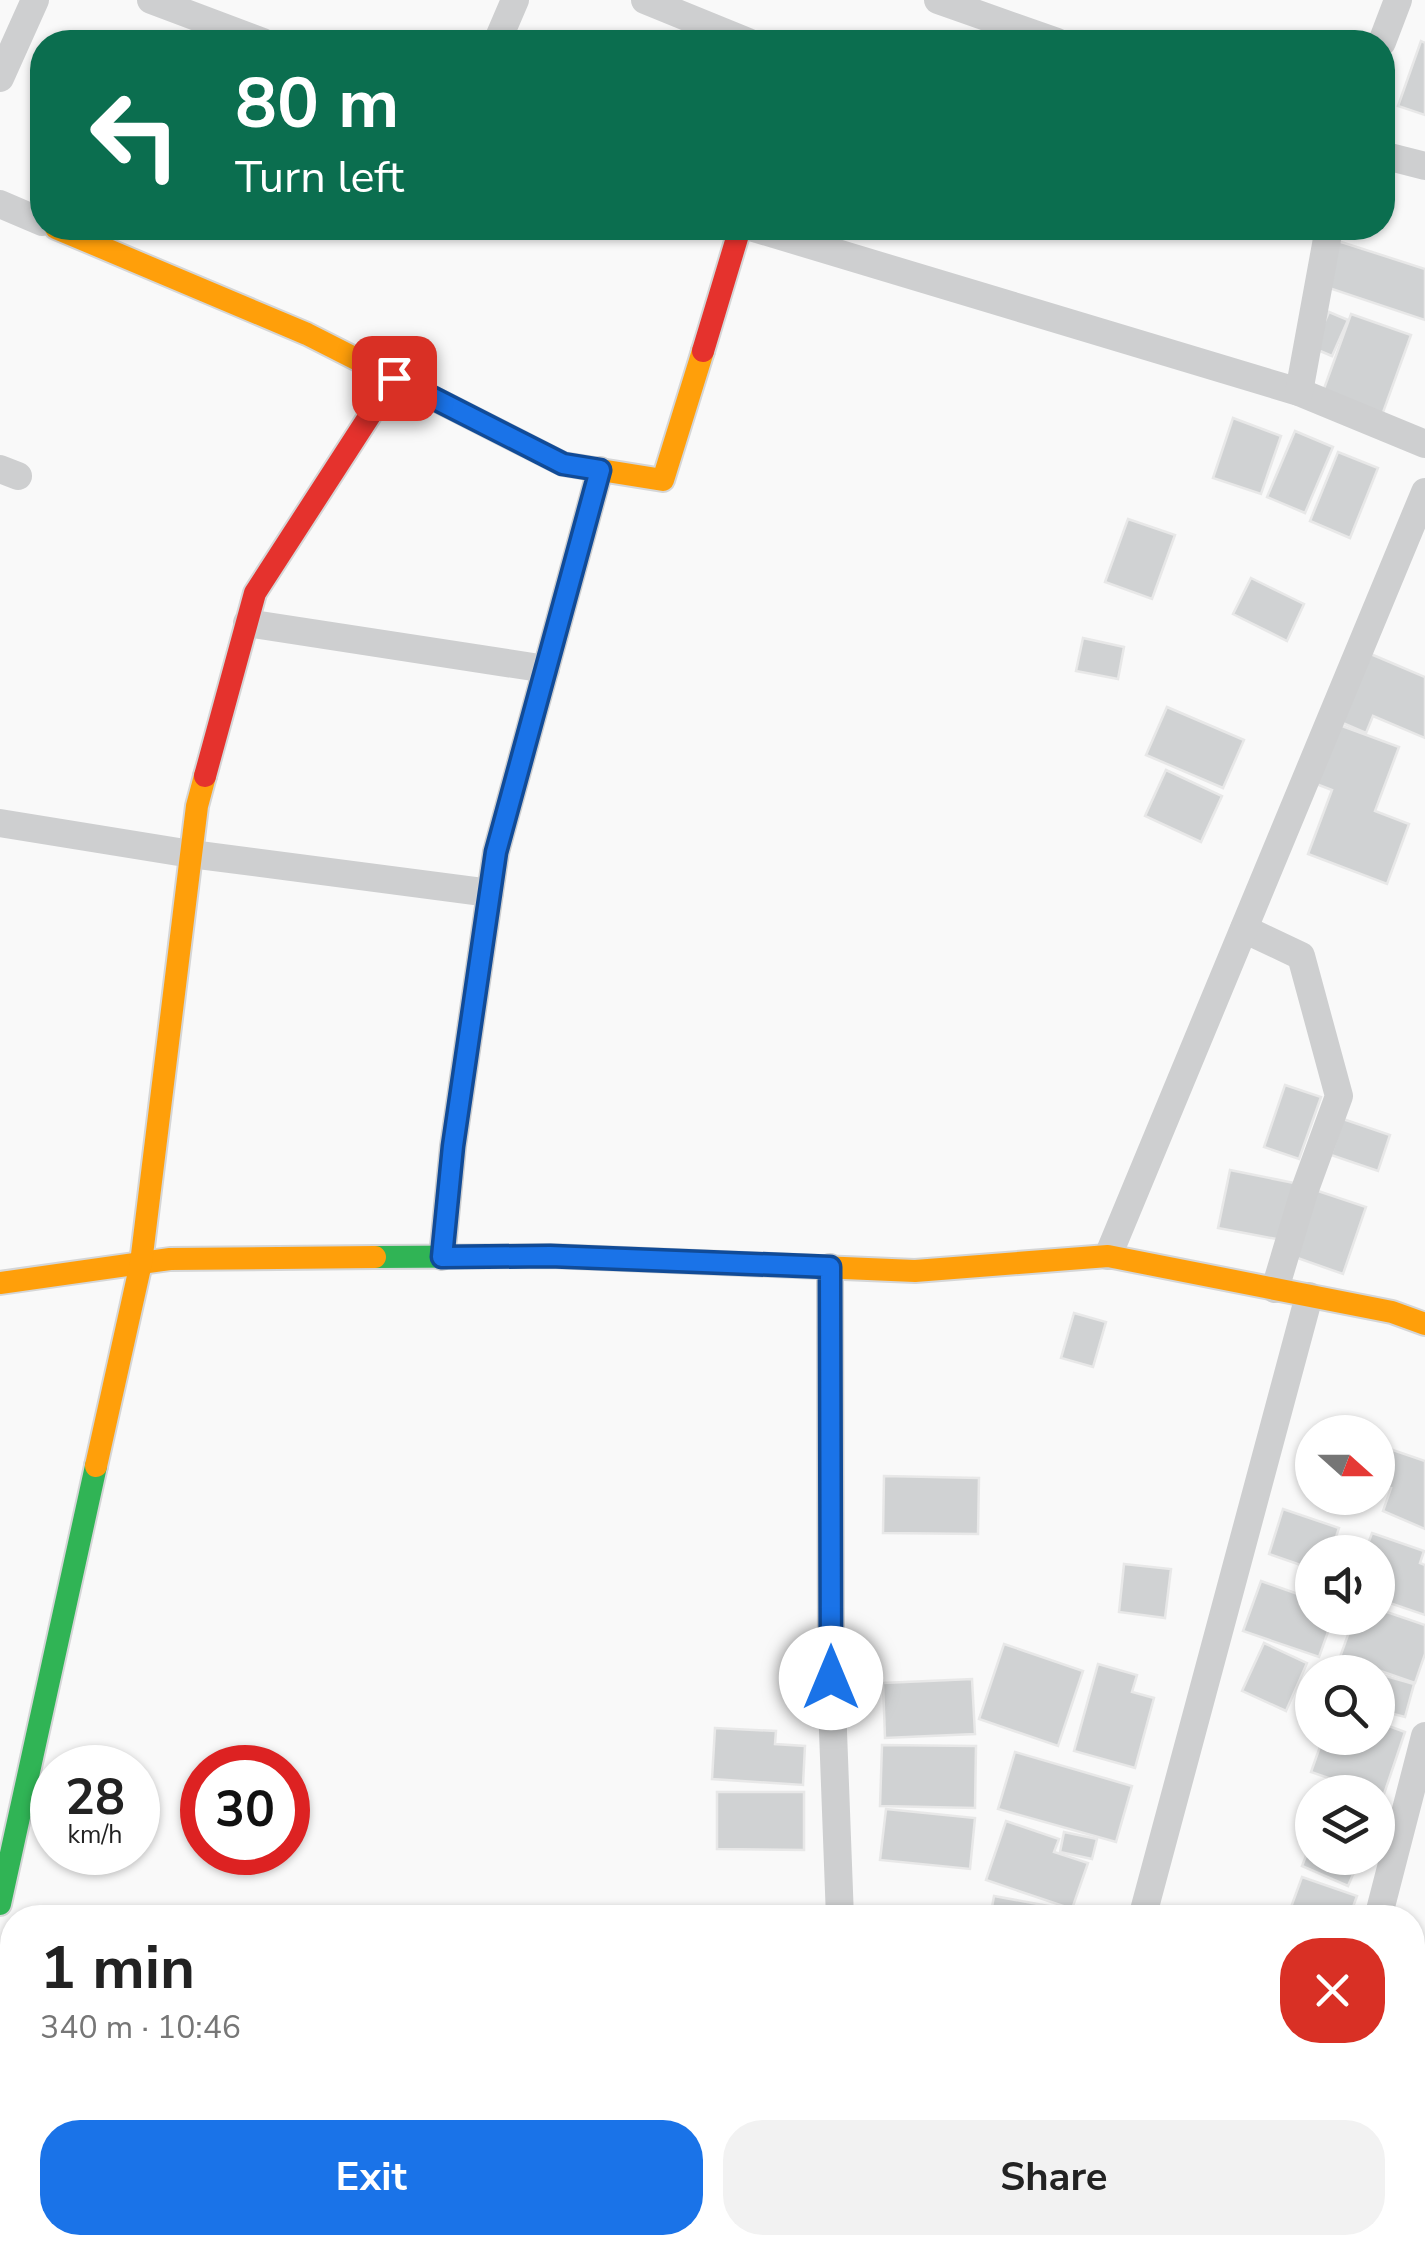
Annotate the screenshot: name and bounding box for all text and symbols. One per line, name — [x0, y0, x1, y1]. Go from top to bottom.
text: 80 m — [235, 56, 399, 152]
icon: left — [70, 70, 200, 200]
text: Turn left — [235, 147, 404, 208]
pin — [352, 336, 437, 421]
icon: arrive — [367, 351, 422, 406]
north arrow — [1295, 1415, 1395, 1515]
map controls — [1295, 1415, 1395, 1875]
button: sound — [1295, 1535, 1395, 1635]
position arrow — [779, 1626, 883, 1730]
button: search — [1295, 1655, 1395, 1755]
speed limit sign: 30 — [180, 1745, 310, 1875]
text: 28 — [65, 1763, 125, 1832]
button: layers — [1295, 1775, 1395, 1875]
text: km/h — [67, 1818, 123, 1852]
text: 1 min — [40, 1927, 195, 2009]
button: close — [1280, 1938, 1385, 2043]
text: 340 m · 10:46 — [40, 2006, 241, 2049]
button: Exit — [40, 2120, 703, 2235]
button: Share — [723, 2120, 1385, 2235]

